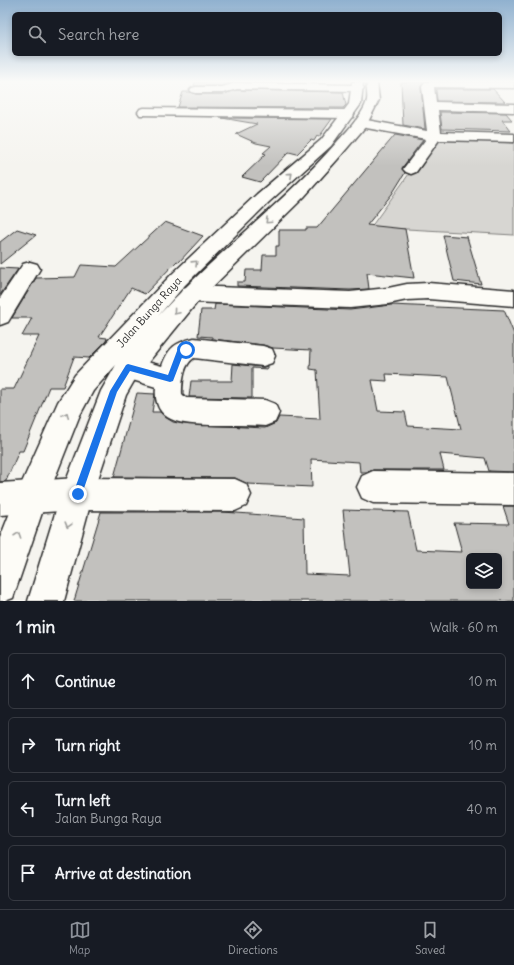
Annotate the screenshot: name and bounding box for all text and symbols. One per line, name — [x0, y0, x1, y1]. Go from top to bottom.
search box — [12, 12, 502, 56]
icon: search — [26, 23, 48, 45]
text: Search here — [58, 25, 139, 44]
one-way arrow — [285, 172, 293, 179]
one-way arrow — [265, 216, 273, 224]
one-way arrow — [190, 261, 198, 268]
street label: Jalan Bunga Raya — [114, 274, 184, 350]
one-way arrow — [173, 307, 180, 315]
route start — [177, 341, 195, 359]
one-way arrow — [61, 412, 69, 419]
route end — [69, 485, 87, 503]
one-way arrow — [64, 521, 73, 528]
one-way arrow — [13, 532, 21, 539]
map controls — [466, 553, 502, 589]
button: layers — [466, 553, 502, 589]
text: 1 min — [16, 616, 55, 638]
text: Walk · 60 m — [430, 619, 498, 636]
icon: ahead — [17, 670, 39, 692]
text: Continue — [55, 672, 116, 691]
text: 10 m — [469, 673, 497, 690]
icon: right — [17, 734, 39, 756]
text: Turn right — [55, 736, 120, 755]
text: 10 m — [469, 737, 497, 754]
text: Turn left — [55, 791, 110, 810]
icon: left — [17, 798, 39, 820]
text: 40 m — [466, 801, 497, 818]
text: Jalan Bunga Raya — [55, 810, 162, 827]
icon: arrive — [17, 862, 39, 884]
text: Arrive at destination — [55, 864, 191, 883]
tab: Map — [69, 919, 91, 957]
tab: Directions — [228, 919, 278, 957]
tab: Saved — [415, 919, 445, 957]

